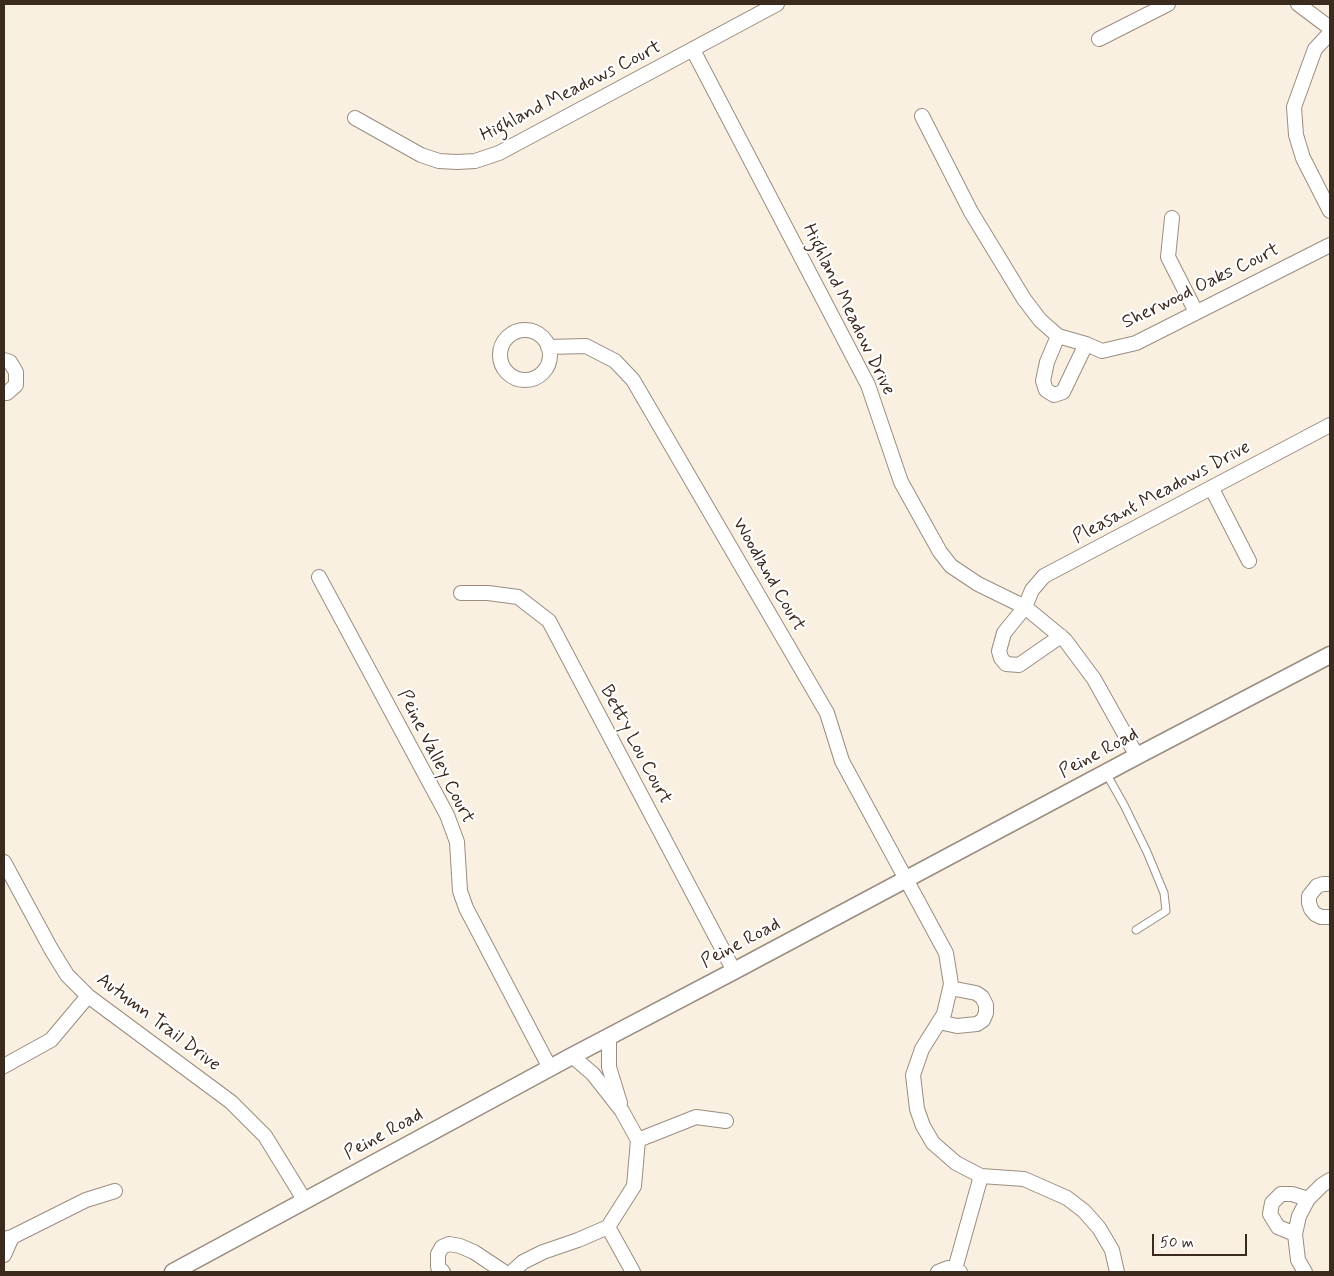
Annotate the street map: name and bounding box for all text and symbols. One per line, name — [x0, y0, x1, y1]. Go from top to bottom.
street label: Highland Meadows Court — [477, 36, 665, 148]
street label: Highland Meadow Drive — [797, 221, 899, 399]
street label: Sherwood Oaks Court — [1119, 239, 1283, 335]
street label: Pleasant Meadows Drive — [1069, 437, 1255, 549]
street label: Woodland Court — [726, 514, 810, 636]
street label: Betty Lou Court — [594, 682, 676, 808]
street label: Peine Valley Court — [391, 686, 479, 828]
street label: Peine Road — [1055, 724, 1143, 784]
street label: Peine Road — [697, 914, 785, 974]
street label: Autumn Trail Drive — [91, 969, 225, 1077]
street label: Peine Road — [341, 1104, 427, 1166]
scale bar — [1154, 1224, 1249, 1256]
text: 50 m — [1160, 1233, 1194, 1253]

